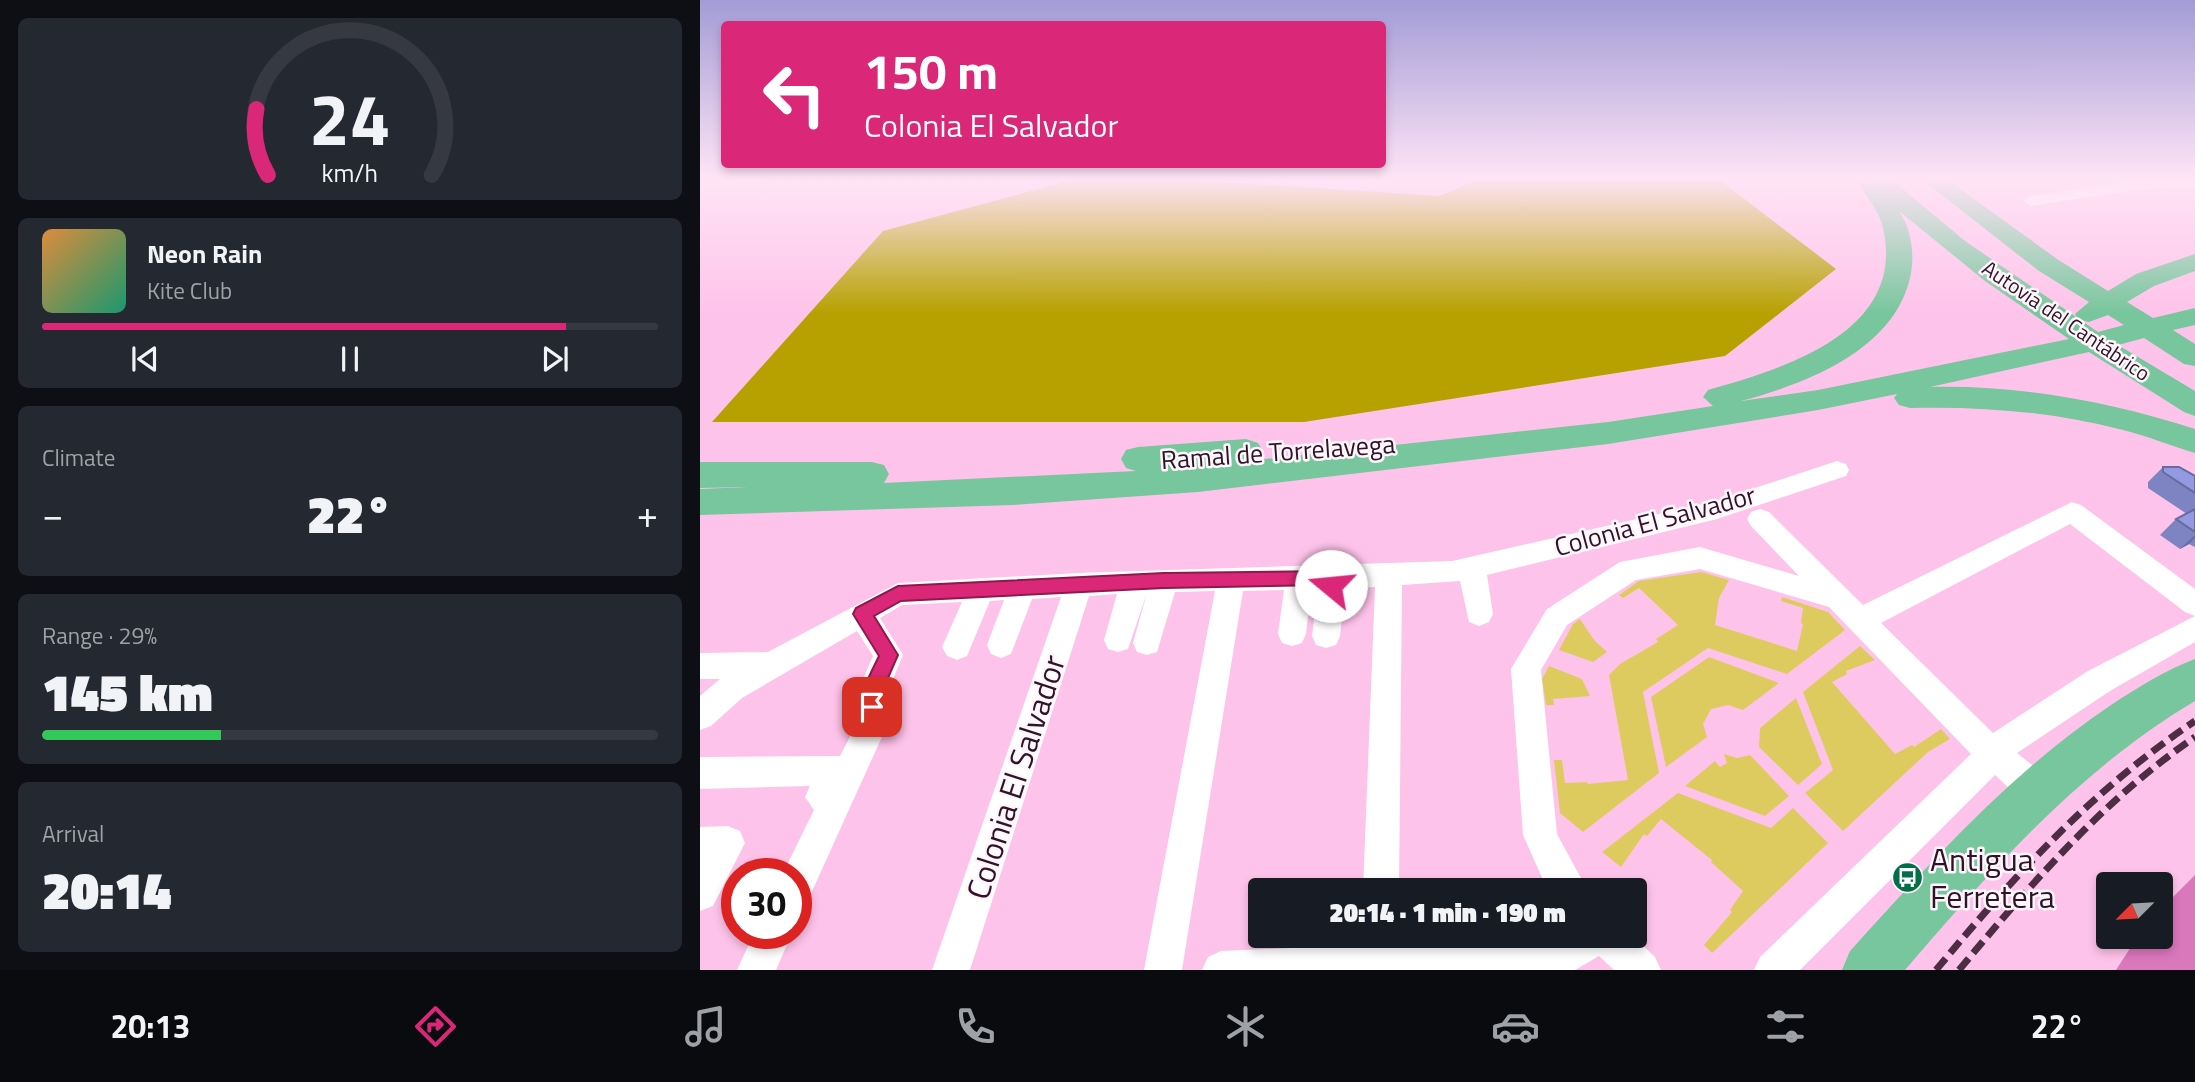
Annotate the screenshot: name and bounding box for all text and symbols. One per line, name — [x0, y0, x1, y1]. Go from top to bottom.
text: 150 m — [864, 33, 998, 108]
icon: left — [749, 49, 840, 140]
text: 24 — [309, 63, 391, 173]
text: Colonia El Salvador — [864, 101, 1119, 149]
text: km/h — [322, 154, 378, 192]
text: Neon Rain — [147, 234, 262, 273]
street label: Autovía del Cantábrico — [1976, 252, 2157, 389]
text: Kite Club — [147, 273, 232, 308]
icon: previous — [126, 340, 164, 378]
icon: pause — [331, 340, 369, 378]
icon: next — [536, 340, 574, 378]
street label: Ramal de Torrelavega — [1160, 424, 1396, 479]
text: Climate — [42, 440, 115, 475]
text: 22° — [307, 474, 393, 553]
street label: Colonia El Salvador — [1550, 475, 1760, 566]
text: − — [42, 485, 63, 543]
text: + — [637, 485, 658, 543]
position arrow — [1294, 549, 1368, 623]
text: Range · 29% — [42, 618, 157, 653]
street label: Colonia El Salvador — [953, 648, 1077, 905]
text: 145 km — [42, 652, 213, 731]
pin — [842, 677, 902, 737]
icon: arrive — [853, 688, 891, 726]
text: Arrival — [42, 816, 104, 851]
place label: Antigua Ferretera — [1930, 835, 2055, 920]
text: 20:14 — [42, 850, 171, 929]
speed limit sign: 30 — [721, 858, 812, 949]
bus stop icon: Antigua Ferretera — [1890, 861, 1924, 895]
north arrow — [2096, 872, 2174, 948]
map controls — [2096, 872, 2173, 949]
text: 20:14 · 1 min · 190 m — [1329, 893, 1566, 932]
text: 20:13 — [110, 1002, 190, 1050]
icon: directions — [411, 1002, 460, 1051]
icon: music — [681, 1002, 730, 1051]
icon: phone — [951, 1002, 1000, 1051]
icon: climate — [1221, 1002, 1270, 1051]
icon: car — [1491, 1002, 1540, 1051]
icon: filters — [1761, 1002, 1810, 1051]
text: 22° — [2031, 1002, 2084, 1050]

